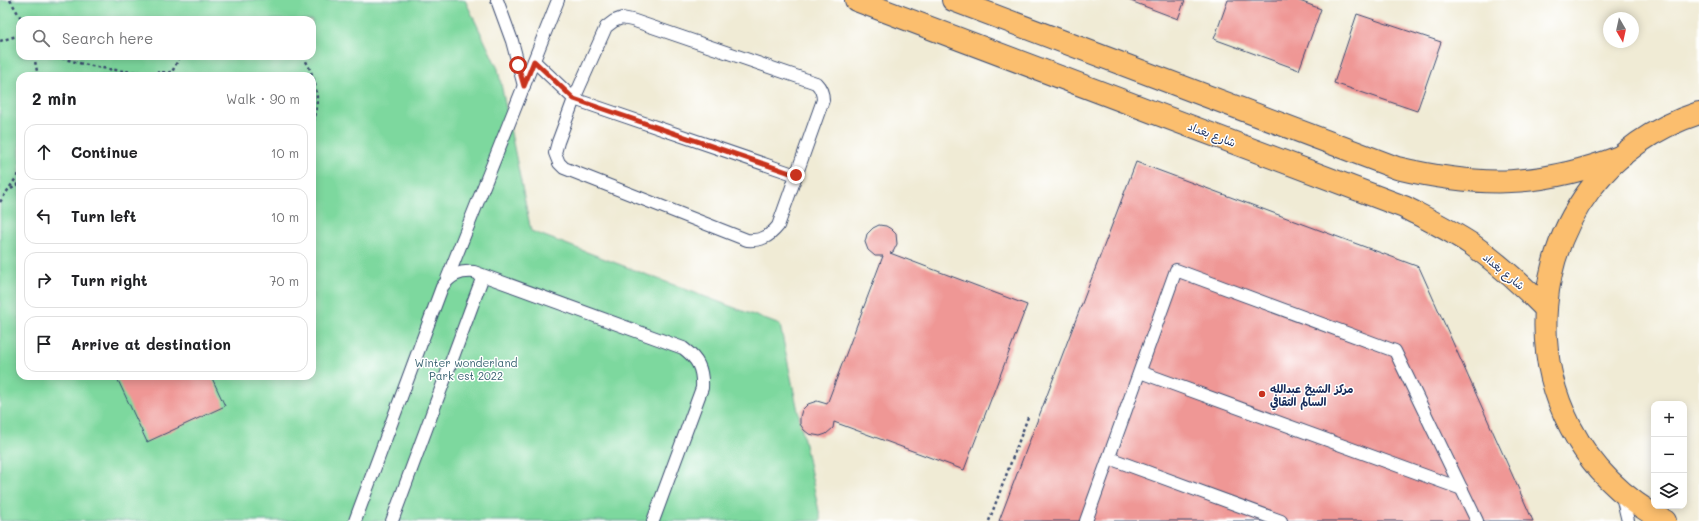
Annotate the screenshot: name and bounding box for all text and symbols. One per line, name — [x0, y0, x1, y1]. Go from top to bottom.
north arrow — [1603, 12, 1639, 48]
search box — [16, 16, 316, 60]
icon: search — [30, 27, 52, 49]
text: Search here — [62, 28, 153, 48]
route start — [509, 56, 527, 74]
text: 2 min — [32, 87, 77, 109]
text: Walk · 90 m — [226, 90, 300, 107]
street label: شارع بغداد — [1185, 118, 1238, 152]
icon: ahead — [33, 141, 55, 163]
text: Continue — [71, 142, 138, 162]
text: 10 m — [271, 144, 299, 161]
route end — [787, 166, 805, 184]
icon: left — [33, 205, 55, 227]
text: Turn left — [71, 206, 136, 226]
text: 10 m — [271, 208, 299, 225]
street label: شارع بغداد — [1479, 249, 1528, 294]
icon: right — [33, 269, 55, 291]
text: Turn right — [71, 270, 148, 290]
text: 70 m — [269, 272, 299, 289]
icon: arrive — [33, 333, 55, 355]
text: Arrive at destination — [71, 334, 231, 354]
park label: Winter wonderland Park est 2022 — [415, 355, 517, 383]
place label: مركز الشيخ عبدالله السالم الثقافي — [1270, 381, 1354, 411]
marker: مركز الشيخ عبدالله السالم الثقافي — [1257, 389, 1267, 399]
map controls — [1651, 401, 1687, 509]
button: + — [1651, 401, 1687, 437]
button: − — [1651, 437, 1687, 473]
button: layers — [1651, 473, 1687, 509]

